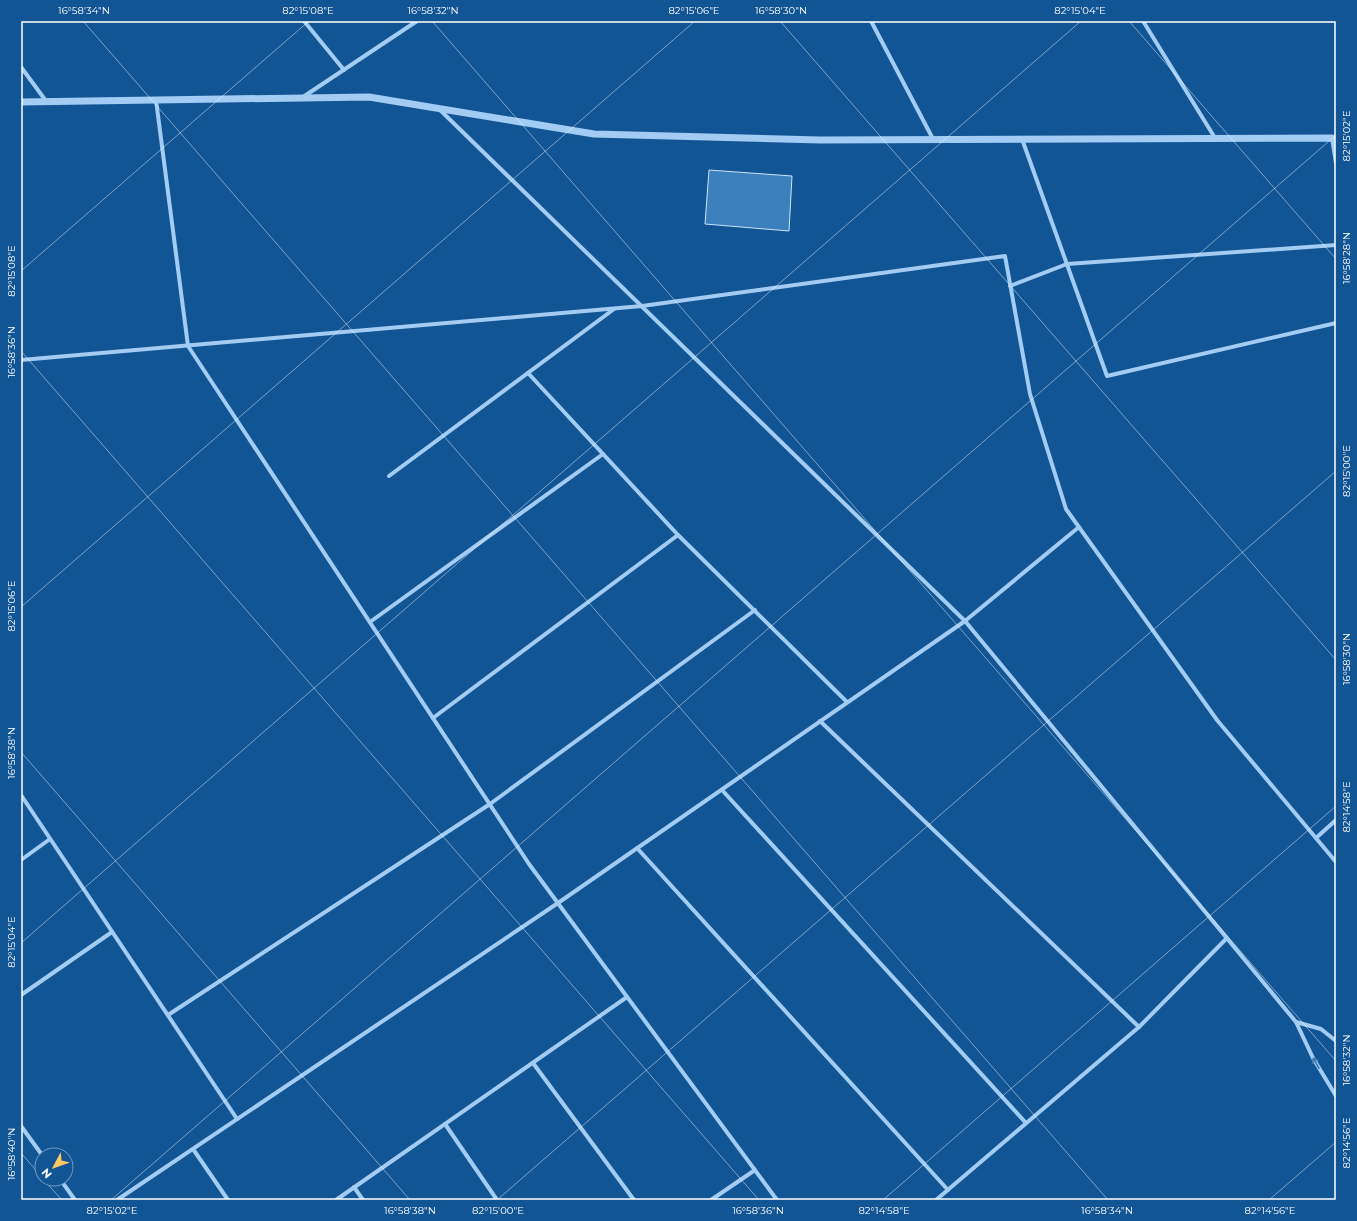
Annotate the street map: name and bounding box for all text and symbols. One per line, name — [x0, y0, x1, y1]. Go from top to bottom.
text: 16°58'34"N — [58, 4, 110, 17]
text: 82°15'08"E — [282, 4, 334, 17]
text: 16°58'32"N — [407, 4, 459, 17]
text: 82°15'06"E — [668, 4, 720, 17]
text: 16°58'30"N — [755, 4, 807, 17]
text: 82°15'04"E — [1054, 4, 1106, 17]
text: 82°15'02"E — [1340, 110, 1353, 161]
text: 16°58'28"N — [1340, 232, 1353, 284]
text: 82°15'08"E — [5, 245, 18, 297]
text: 16°58'36"N — [5, 326, 18, 378]
text: 82°15'00"E — [1340, 445, 1353, 497]
text: 82°15'06"E — [5, 580, 18, 632]
text: 16°58'30"N — [1340, 633, 1353, 685]
text: 16°58'38"N — [5, 727, 18, 779]
text: 82°14'58"E — [1340, 781, 1353, 833]
text: 82°15'04"E — [5, 916, 18, 968]
text: 16°58'32"N — [1340, 1034, 1353, 1086]
one-way arrow — [1311, 1057, 1319, 1069]
text: 82°14'56"E — [1340, 1117, 1353, 1168]
text: 16°58'40"N — [5, 1128, 18, 1180]
north arrow — [34, 1147, 74, 1187]
text: N — [38, 1166, 55, 1182]
text: 82°15'02"E — [87, 1204, 138, 1217]
text: 16°58'38"N — [384, 1204, 436, 1217]
text: 82°15'00"E — [472, 1204, 524, 1217]
text: 16°58'36"N — [732, 1204, 784, 1217]
text: 82°14'58"E — [858, 1204, 910, 1217]
text: 16°58'34"N — [1081, 1204, 1133, 1217]
text: 82°14'56"E — [1245, 1204, 1296, 1217]

